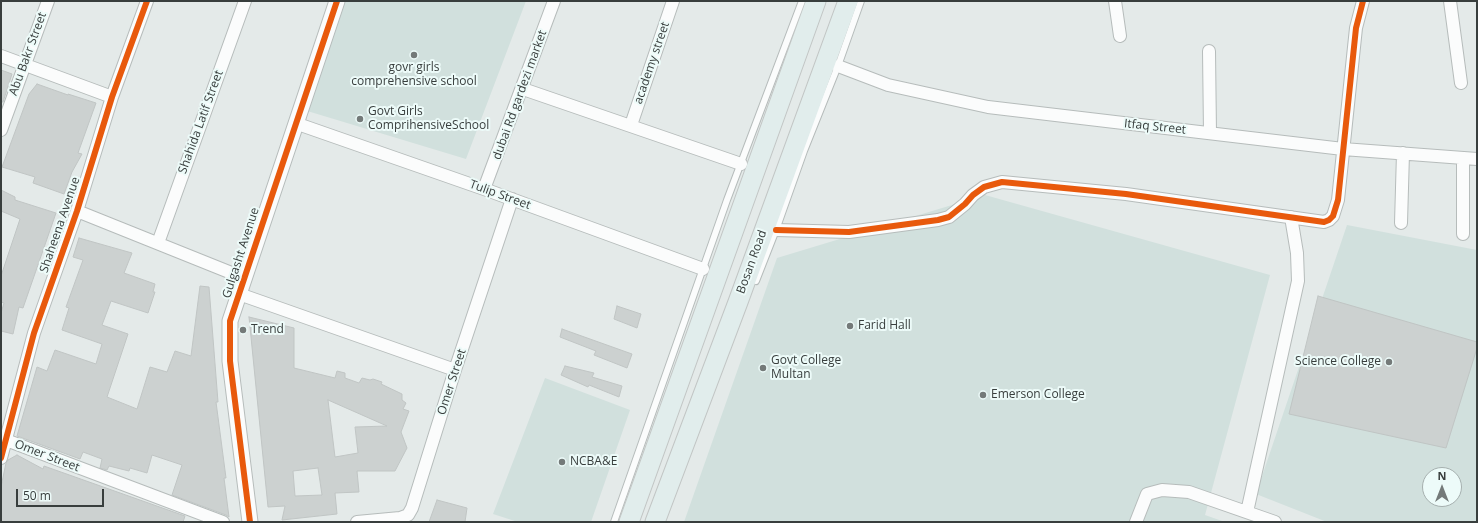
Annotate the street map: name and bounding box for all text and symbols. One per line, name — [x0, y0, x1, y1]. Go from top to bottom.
street label: Abu Bakr Street — [6, 10, 50, 98]
street label: academy street — [631, 20, 673, 106]
street label: dubai Rd gardezi market — [490, 28, 550, 162]
marker: govr girls comprehensive school — [409, 50, 419, 60]
place label: govr girls comprehensive school — [351, 61, 477, 89]
street label: Shahida Latif Street — [176, 68, 226, 176]
place label: Govt Girls ComprihensiveSchool — [368, 105, 489, 133]
marker: Govt Girls ComprihensiveSchool — [355, 114, 365, 124]
street label: Itfaq Street — [1123, 117, 1187, 137]
street label: Shaheena Avenue — [37, 175, 83, 275]
street label: Tulip Street — [467, 177, 533, 213]
street label: Gulgasht Avenue — [220, 206, 262, 300]
street label: Bosan Road — [734, 228, 770, 296]
place label: Farid Hall — [858, 319, 911, 333]
marker: Farid Hall — [845, 321, 855, 331]
place label: Trend — [251, 323, 284, 337]
marker: Trend — [238, 325, 248, 335]
street label: Omer Street — [435, 347, 469, 417]
place label: Govt College Multan — [771, 354, 841, 382]
place label: Science College — [1295, 355, 1381, 369]
marker: Science College — [1384, 357, 1394, 367]
marker: Govt College Multan — [758, 363, 768, 373]
place label: Emerson College — [991, 388, 1085, 402]
marker: Emerson College — [978, 390, 988, 400]
street label: Omer Street — [12, 437, 82, 475]
place label: NCBA&E — [570, 455, 617, 469]
marker: NCBA&E — [557, 457, 567, 467]
north arrow — [1422, 467, 1462, 507]
text: N — [1438, 468, 1446, 483]
scale bar — [18, 481, 106, 507]
text: 50 m — [23, 487, 51, 504]

